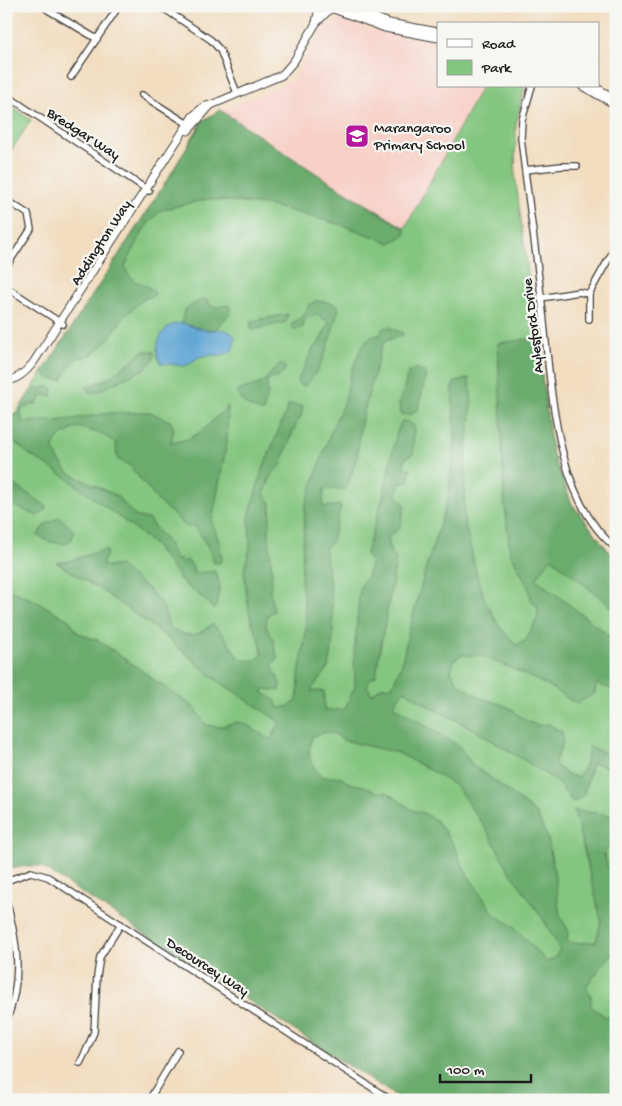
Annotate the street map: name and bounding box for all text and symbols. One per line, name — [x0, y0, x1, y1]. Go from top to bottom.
legend — [437, 22, 600, 88]
text: Road — [482, 36, 516, 54]
text: Park — [481, 60, 512, 78]
street label: Bredgar Way — [42, 104, 123, 165]
place label: Marangaroo Primary School — [373, 120, 465, 155]
school or university icon: Marangaroo Primary School — [344, 123, 370, 149]
street label: Addington Way — [67, 196, 136, 289]
street label: Aylesford Drive — [519, 277, 549, 374]
street label: Decourcey Way — [161, 934, 252, 1001]
scale bar — [440, 1051, 531, 1083]
text: 100 m — [446, 1062, 485, 1080]

